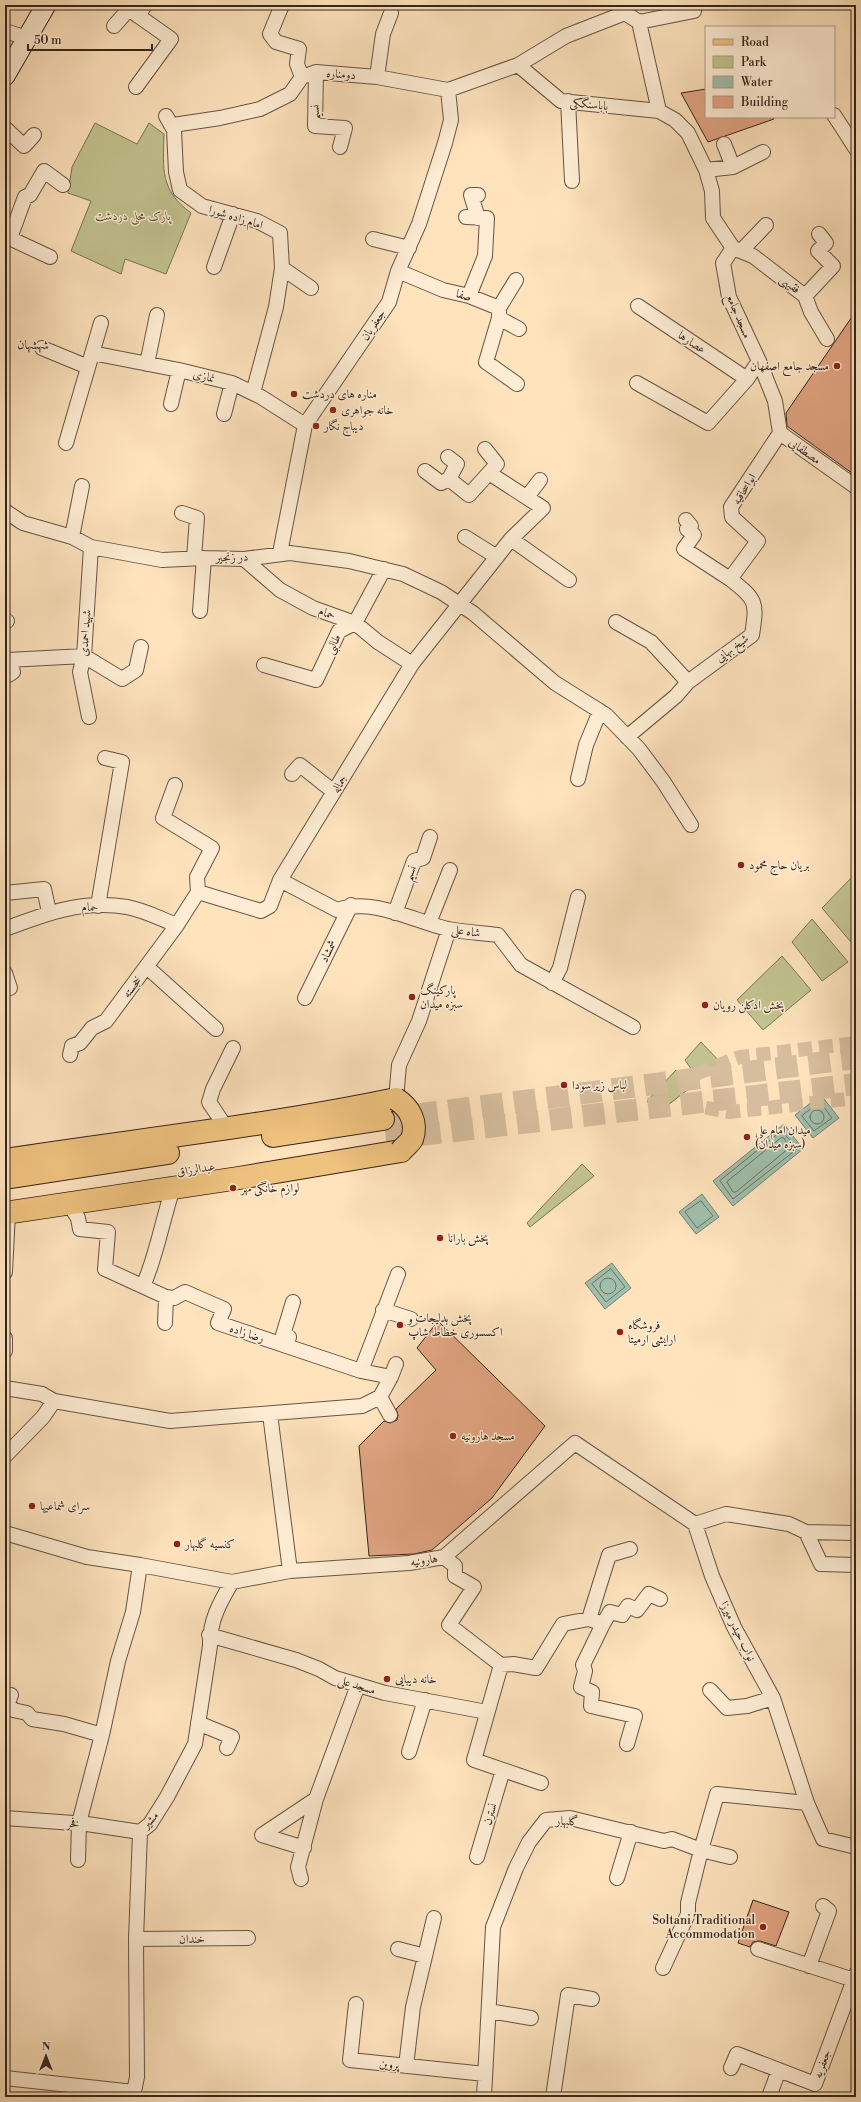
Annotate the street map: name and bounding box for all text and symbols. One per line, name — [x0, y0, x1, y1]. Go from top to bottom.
scale bar — [28, 26, 152, 52]
legend — [705, 26, 835, 118]
text: 50 m — [34, 33, 62, 48]
text: Road — [741, 35, 769, 50]
text: Park — [741, 55, 767, 70]
street label: دومناره — [326, 66, 356, 83]
text: Water — [740, 75, 773, 90]
street label: باباسنگکی — [569, 94, 609, 115]
text: Building — [740, 95, 789, 110]
street label: نسیم — [308, 104, 327, 120]
street label: امام زاده شورا — [206, 202, 265, 236]
park label: پارک محلی دردشت — [95, 209, 173, 225]
street label: فقیهی — [776, 272, 803, 298]
street label: صفا — [454, 286, 473, 305]
street label: مسجد جامع — [720, 292, 755, 342]
street label: جعفریان — [358, 307, 389, 344]
street label: عصارها — [675, 328, 709, 357]
district label: شهشهان — [17, 337, 49, 353]
place label: مسجد جامع اصفهان — [750, 359, 829, 377]
marker: مسجد جامع اصفهان — [832, 361, 842, 371]
street label: نمازی — [191, 367, 216, 386]
place label: مناره های دردشت — [302, 387, 377, 402]
marker: مناره های دردشت — [289, 389, 299, 399]
place label: خانه جواهری — [341, 403, 394, 418]
marker: خانه جواهری — [328, 405, 338, 415]
place label: دیباج نگار — [323, 418, 364, 437]
marker: دیباج نگار — [311, 421, 321, 431]
street label: مصطفایی — [786, 435, 824, 468]
street label: ابواسحاقیه — [729, 471, 760, 508]
street label: در زنجیر — [213, 550, 249, 565]
street label: حمام — [315, 604, 337, 626]
street label: شهید احمدی — [76, 609, 95, 657]
street label: شیخ بهایی — [713, 631, 754, 668]
street label: طالبی — [322, 632, 347, 658]
street label: جماله — [328, 773, 351, 796]
place label: بریان حاج محمود — [749, 858, 809, 876]
marker: بریان حاج محمود — [736, 860, 746, 870]
street label: نسیم — [401, 863, 424, 885]
street label: حمام — [82, 900, 98, 918]
street label: شاه علی — [450, 922, 482, 942]
street label: شمشاد — [317, 937, 340, 965]
street label: خجسته — [120, 974, 145, 1001]
place label: پارکینگ سبزه میدان — [420, 982, 463, 1012]
marker: پارکینگ سبزه میدان — [407, 992, 417, 1002]
place label: پخش ادکلن رویان — [713, 998, 784, 1014]
marker: پخش ادکلن رویان — [700, 1000, 710, 1010]
place label: لباس زیر سودا — [572, 1078, 627, 1093]
marker: لباس زیر سودا — [559, 1080, 569, 1090]
place label: میدان امام علی (سبزه میدان) — [755, 1123, 811, 1152]
marker: میدان امام علی (سبزه میدان) — [742, 1132, 752, 1142]
street label: عبدالرزاق — [176, 1159, 217, 1180]
place label: لوازم خانگی مهر — [239, 1181, 299, 1199]
marker: لوازم خانگی مهر — [228, 1183, 238, 1193]
place label: پخش بارانا — [448, 1231, 489, 1247]
marker: پخش بارانا — [435, 1233, 445, 1243]
place label: پخش بدلیجات و اکسسوری خطاط شاپ — [406, 1311, 503, 1340]
place label: فروشگاه ارایشی ارمیتا — [628, 1317, 676, 1348]
marker: پخش بدلیجات و اکسسوری خطاط شاپ — [395, 1320, 405, 1330]
street label: رضا زاده — [228, 1321, 266, 1346]
marker: فروشگاه ارایشی ارمیتا — [615, 1327, 625, 1337]
place label: مسجد هارونیه — [461, 1429, 515, 1444]
marker: مسجد هارونیه — [448, 1431, 458, 1441]
place label: سرای شماعیها — [40, 1499, 90, 1514]
marker: سرای شماعیها — [27, 1501, 37, 1511]
place label: کنسیه گلبهار — [184, 1536, 235, 1552]
marker: کنسیه گلبهار — [172, 1539, 182, 1549]
street label: هارونیه — [409, 1551, 439, 1570]
street label: نواب حیدر میرزا — [717, 1599, 759, 1664]
place label: خانه دیبایی — [395, 1672, 437, 1687]
street label: مسجد علی — [336, 1673, 378, 1699]
marker: خانه دیبایی — [382, 1674, 392, 1684]
street label: نسترن — [480, 1801, 501, 1827]
street label: مشیر — [137, 1809, 162, 1834]
street label: گلبهار — [554, 1812, 579, 1830]
street label: فخر — [65, 1816, 79, 1831]
place label: Soltani Traditional Accommodation — [652, 1913, 755, 1942]
marker: Soltani Traditional Accommodation — [758, 1922, 768, 1932]
street label: خندان — [179, 1932, 205, 1947]
north arrow — [26, 2036, 66, 2076]
text: N — [42, 2040, 51, 2054]
street label: جعفریه — [810, 2048, 835, 2080]
street label: پروین — [378, 2056, 402, 2073]

